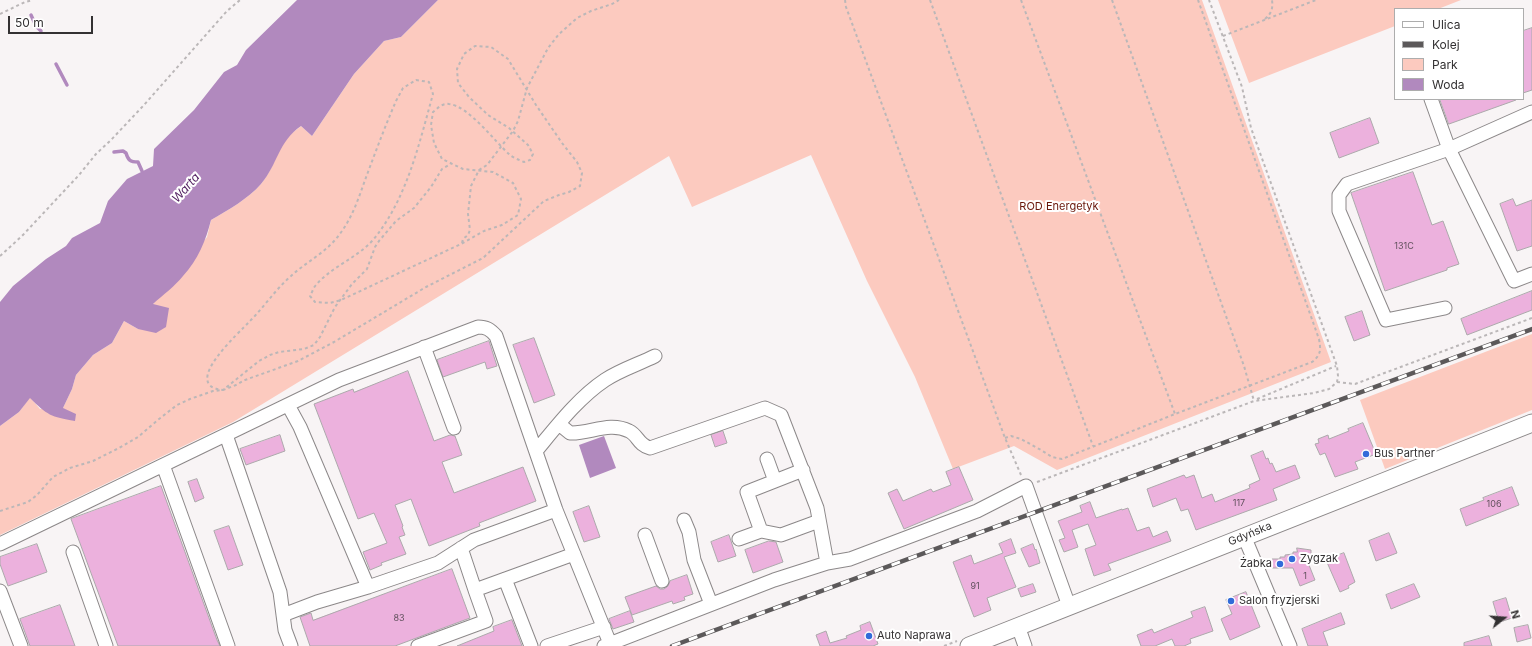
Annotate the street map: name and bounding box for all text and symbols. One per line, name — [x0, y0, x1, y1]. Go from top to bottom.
scale bar — [10, 8, 95, 34]
legend — [1394, 8, 1524, 100]
text: 50 m — [15, 15, 44, 30]
text: Ulica — [1432, 17, 1460, 32]
text: Kolej — [1432, 37, 1460, 52]
text: Park — [1432, 57, 1458, 72]
text: Woda — [1432, 77, 1465, 92]
water label: Warta — [169, 170, 203, 206]
park label: ROD Energetyk — [1019, 200, 1099, 214]
house number: 131C — [1394, 241, 1414, 251]
place label: Bus Partner — [1374, 447, 1435, 461]
marker: Bus Partner — [1361, 449, 1371, 459]
house number: 117 — [1233, 498, 1245, 508]
house number: 106 — [1487, 499, 1501, 509]
street label: Gdyńska — [1226, 519, 1274, 549]
place label: Zygzak — [1300, 552, 1338, 566]
marker: Zygzak — [1287, 554, 1297, 564]
place label: Żabka — [1240, 557, 1272, 571]
marker: Żabka — [1275, 559, 1285, 569]
house number: 1 — [1303, 571, 1307, 581]
house number: 91 — [970, 581, 980, 591]
place label: Salon fryzjerski — [1239, 594, 1319, 608]
marker: Salon fryzjerski — [1226, 596, 1236, 606]
north arrow — [1484, 598, 1524, 638]
text: N — [1508, 608, 1523, 621]
house number: 83 — [393, 613, 405, 623]
place label: Auto Naprawa — [877, 629, 951, 643]
marker: Auto Naprawa — [864, 631, 874, 641]

